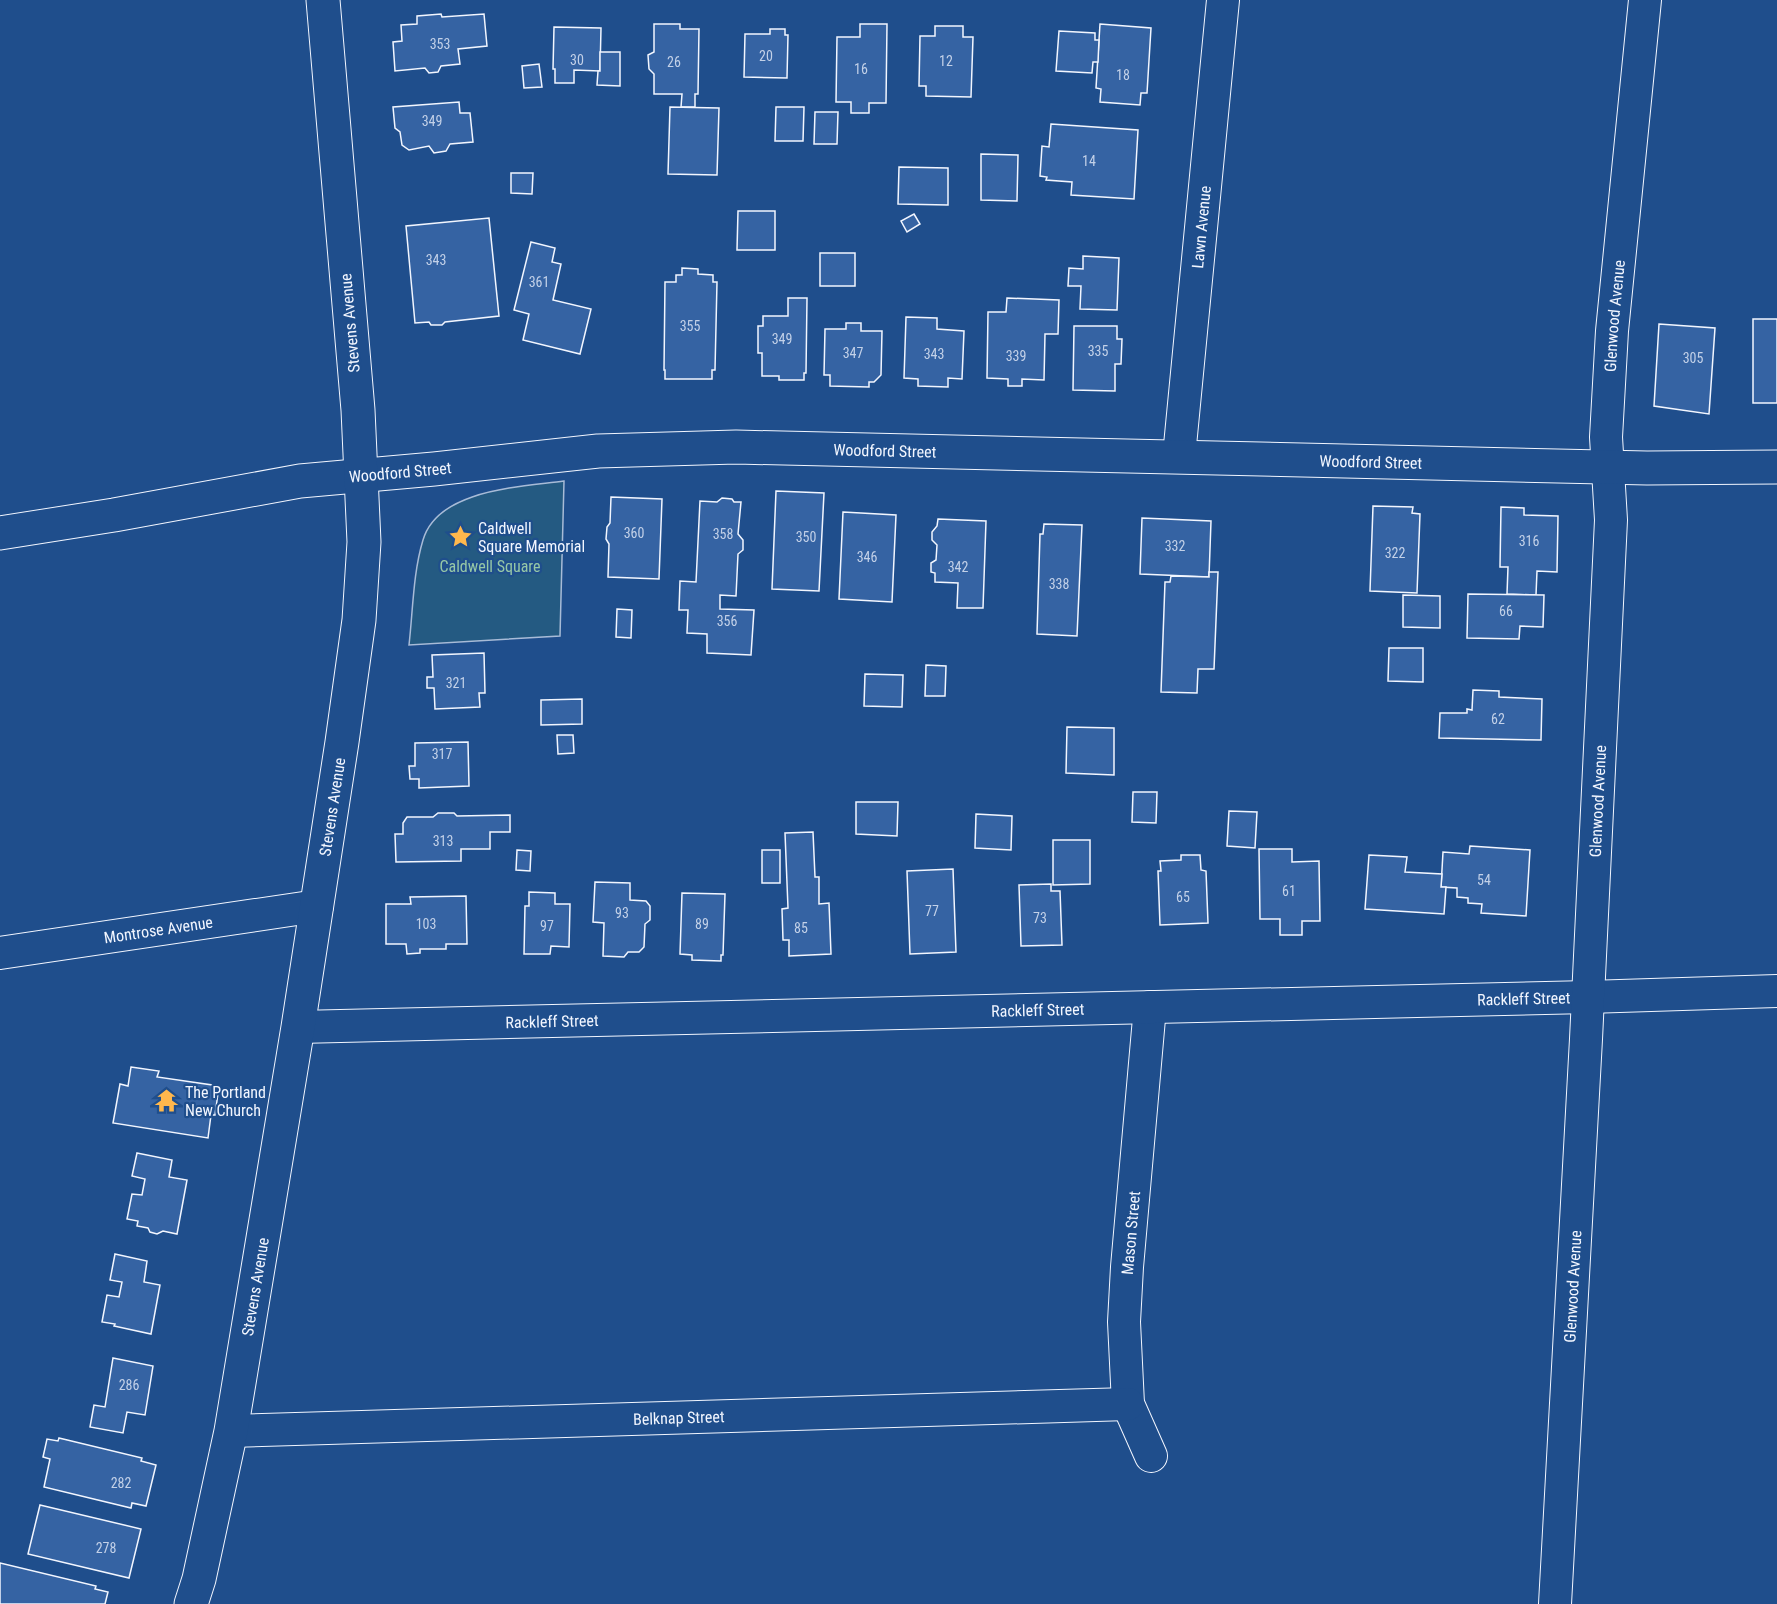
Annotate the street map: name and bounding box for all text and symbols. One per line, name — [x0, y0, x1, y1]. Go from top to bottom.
house number: 353 — [430, 36, 450, 52]
house number: 20 — [759, 48, 773, 64]
house number: 30 — [570, 52, 584, 68]
house number: 12 — [939, 53, 953, 69]
house number: 26 — [667, 54, 681, 70]
house number: 16 — [854, 61, 868, 77]
house number: 18 — [1116, 67, 1130, 83]
house number: 349 — [422, 113, 442, 129]
house number: 14 — [1082, 153, 1096, 169]
street label: Lawn Avenue — [1188, 185, 1215, 269]
house number: 343 — [426, 252, 446, 268]
street label: Glenwood Avenue — [1600, 259, 1629, 373]
street label: Stevens Avenue — [336, 273, 364, 373]
house number: 361 — [529, 274, 549, 290]
house number: 355 — [680, 318, 700, 334]
house number: 349 — [772, 331, 792, 347]
house number: 335 — [1088, 343, 1108, 359]
house number: 347 — [843, 345, 863, 361]
house number: 343 — [924, 346, 944, 362]
house number: 339 — [1006, 348, 1026, 364]
house number: 305 — [1683, 350, 1703, 366]
street label: Woodford Street — [833, 440, 937, 461]
street label: Woodford Street — [1319, 451, 1423, 472]
street label: Woodford Street — [348, 458, 453, 486]
place label: Caldwell Square Memorial — [478, 519, 585, 556]
place icon: Caldwell Square Memorial — [447, 524, 473, 550]
house number: 360 — [624, 525, 644, 541]
house number: 358 — [713, 526, 733, 542]
house number: 350 — [796, 529, 816, 545]
house number: 316 — [1519, 533, 1539, 549]
house number: 332 — [1165, 538, 1185, 554]
house number: 322 — [1385, 545, 1405, 561]
house number: 346 — [857, 549, 877, 565]
park label: Caldwell Square — [439, 557, 541, 576]
house number: 342 — [948, 559, 968, 575]
house number: 338 — [1049, 576, 1069, 592]
house number: 66 — [1499, 603, 1513, 619]
house number: 356 — [717, 613, 737, 629]
house number: 321 — [446, 675, 466, 691]
house number: 62 — [1491, 711, 1505, 727]
street label: Glenwood Avenue — [1585, 744, 1610, 858]
house number: 317 — [432, 746, 452, 762]
street label: Stevens Avenue — [315, 756, 349, 857]
house number: 313 — [433, 833, 453, 849]
house number: 54 — [1477, 872, 1491, 888]
house number: 61 — [1282, 883, 1296, 899]
house number: 65 — [1176, 889, 1190, 905]
house number: 77 — [925, 903, 939, 919]
house number: 93 — [615, 905, 629, 921]
house number: 73 — [1033, 910, 1047, 926]
street label: Montrose Avenue — [103, 912, 214, 947]
house number: 103 — [416, 916, 436, 932]
house number: 89 — [695, 916, 709, 932]
house number: 97 — [540, 918, 554, 934]
house number: 85 — [794, 920, 808, 936]
street label: Rackleff Street — [1477, 988, 1571, 1009]
street label: Rackleff Street — [991, 999, 1085, 1020]
street label: Rackleff Street — [505, 1011, 599, 1032]
place label: The Portland New Church — [185, 1083, 266, 1120]
temple icon: The Portland New Church — [154, 1088, 180, 1114]
street label: Mason Street — [1118, 1190, 1144, 1276]
street label: Glenwood Avenue — [1560, 1230, 1585, 1343]
street label: Stevens Avenue — [237, 1236, 272, 1337]
house number: 286 — [119, 1377, 139, 1393]
street label: Belknap Street — [633, 1407, 725, 1428]
house number: 282 — [111, 1475, 131, 1491]
house number: 278 — [96, 1540, 116, 1556]

